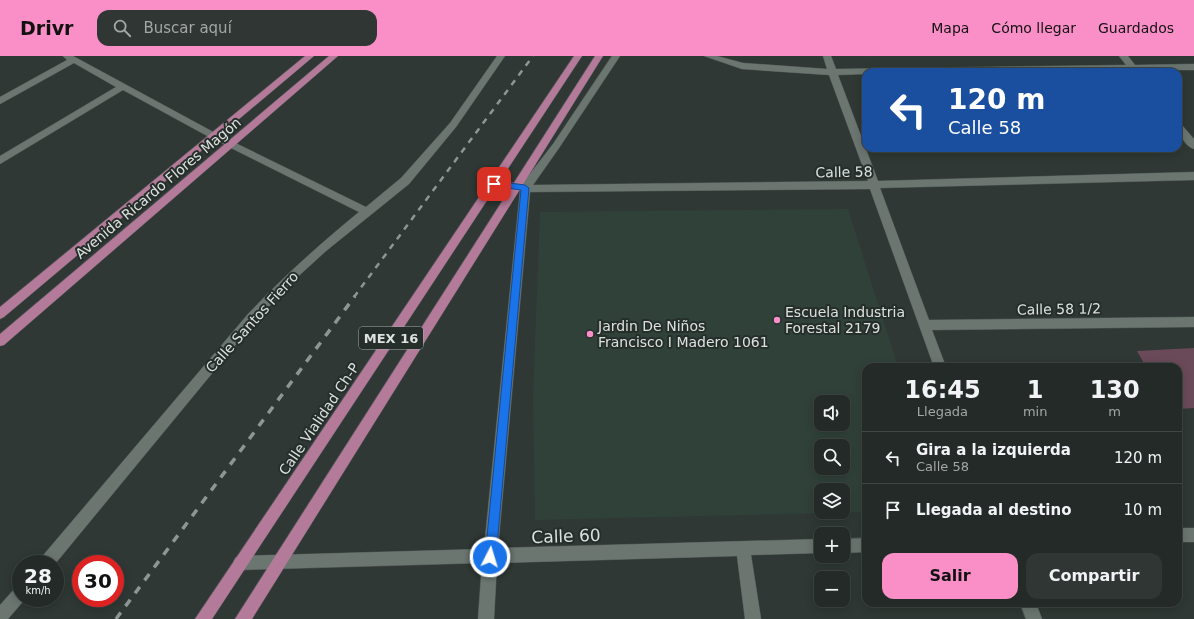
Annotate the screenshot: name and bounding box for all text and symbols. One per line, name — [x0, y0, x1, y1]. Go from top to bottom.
search box — [97, 10, 377, 46]
text: Drivr — [20, 17, 73, 39]
icon: search — [111, 17, 133, 39]
text: Buscar aquí — [143, 19, 232, 37]
text: Mapa — [931, 20, 969, 36]
text: Cómo llegar — [991, 20, 1076, 36]
text: Guardados — [1098, 20, 1174, 36]
text: 120 m — [948, 83, 1045, 116]
icon: left — [882, 84, 934, 136]
street label: Avenida Ricardo Flores Magón — [72, 114, 244, 262]
text: Calle 58 — [948, 117, 1021, 138]
street label: Calle 58 — [815, 164, 873, 180]
pin — [477, 167, 511, 201]
icon: arrive — [483, 173, 505, 195]
street label: Calle Santos Fierro — [202, 268, 302, 376]
street label: Calle 58 1/2 — [1017, 300, 1101, 318]
place label: Escuela Industria Forestal 2179 — [785, 304, 905, 336]
marker: Escuela Industria Forestal 2179 — [772, 315, 782, 325]
place label: Jardin De Niños Francisco I Madero 1061 — [597, 318, 769, 350]
road number: MEX 16 — [359, 327, 423, 349]
marker: Jardin De Niños Francisco I Madero 1061 — [585, 329, 595, 339]
street label: Calle Vialidad Ch-P — [276, 360, 362, 478]
text: 16:45 — [904, 376, 981, 404]
text: 1 — [1027, 376, 1043, 404]
text: 130 — [1090, 376, 1140, 404]
map controls — [814, 395, 850, 607]
button: sound — [814, 395, 850, 431]
text: Llegada — [917, 404, 968, 419]
text: min — [1023, 404, 1047, 419]
text: m — [1108, 404, 1121, 419]
button: search — [814, 439, 850, 475]
text: Gira a la izquierda — [916, 441, 1071, 459]
icon: left — [882, 447, 904, 469]
text: 120 m — [1114, 449, 1162, 467]
text: Calle 58 — [916, 459, 969, 474]
button: layers — [814, 483, 850, 519]
icon: arrive — [882, 499, 904, 521]
text: Llegada al destino — [916, 501, 1071, 519]
text: 10 m — [1124, 501, 1162, 519]
street label: Calle 60 — [531, 525, 601, 547]
button: + — [814, 527, 850, 563]
position arrow — [469, 536, 511, 578]
button: Salir — [882, 553, 1018, 599]
button: Compartir — [1026, 553, 1162, 599]
speed limit sign: 30 — [72, 555, 124, 607]
text: 28 — [24, 564, 52, 588]
button: − — [814, 571, 850, 607]
text: km/h — [25, 585, 51, 596]

